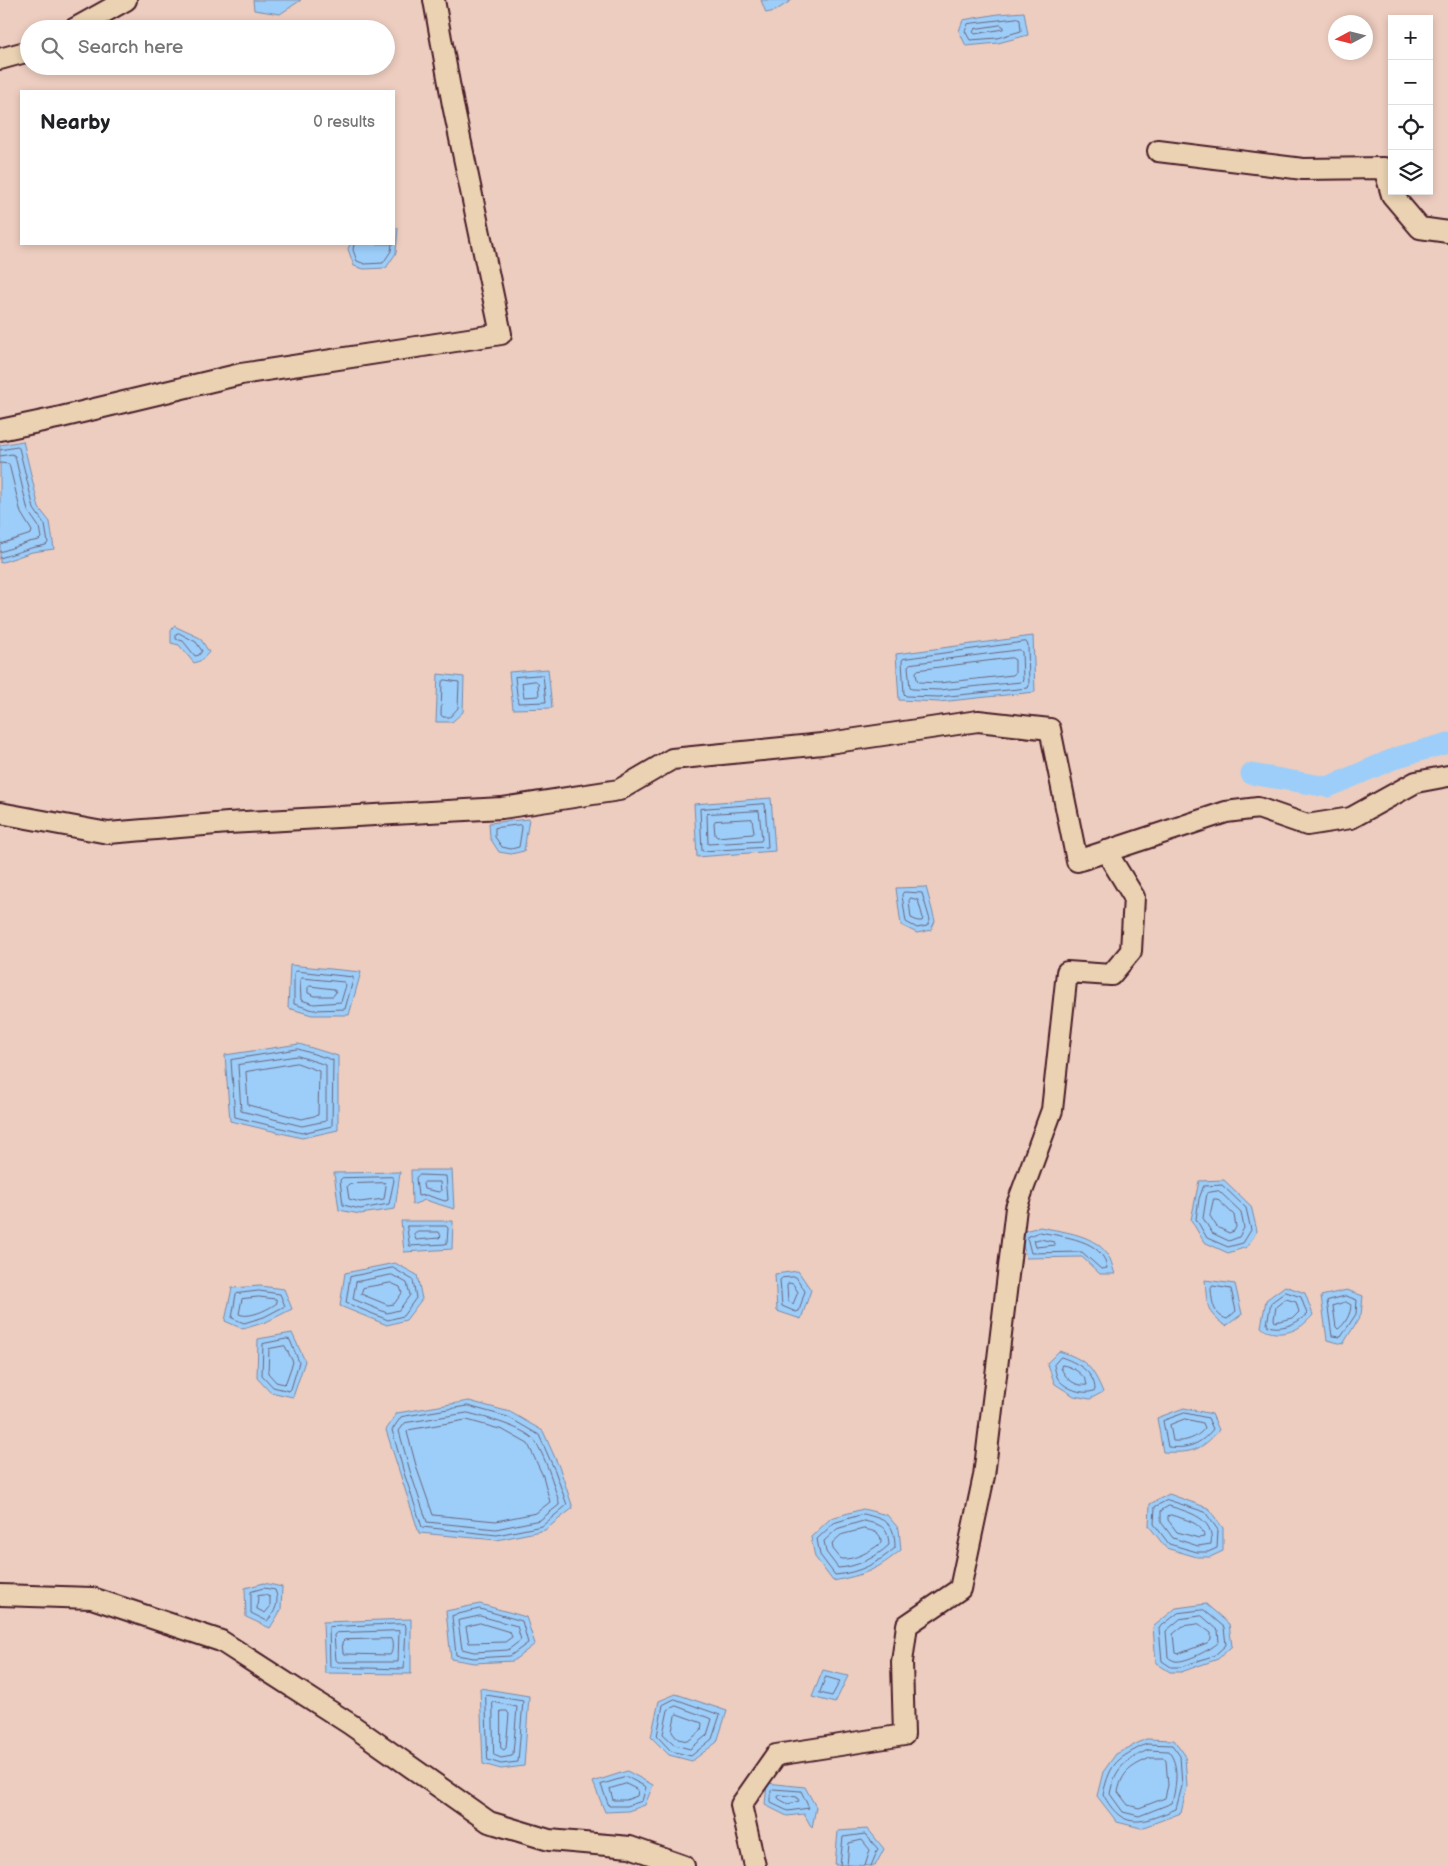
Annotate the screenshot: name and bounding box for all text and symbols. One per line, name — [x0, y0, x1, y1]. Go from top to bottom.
north arrow — [1328, 15, 1373, 60]
map controls — [1388, 15, 1433, 195]
button: + — [1388, 15, 1433, 60]
search box — [20, 20, 395, 75]
icon: search — [38, 34, 66, 62]
text: Search here — [78, 36, 183, 59]
button: − — [1388, 60, 1433, 105]
button: locate — [1388, 105, 1433, 150]
text: Nearby — [40, 110, 110, 135]
text: 0 results — [313, 113, 375, 132]
button: layers — [1388, 150, 1433, 195]

